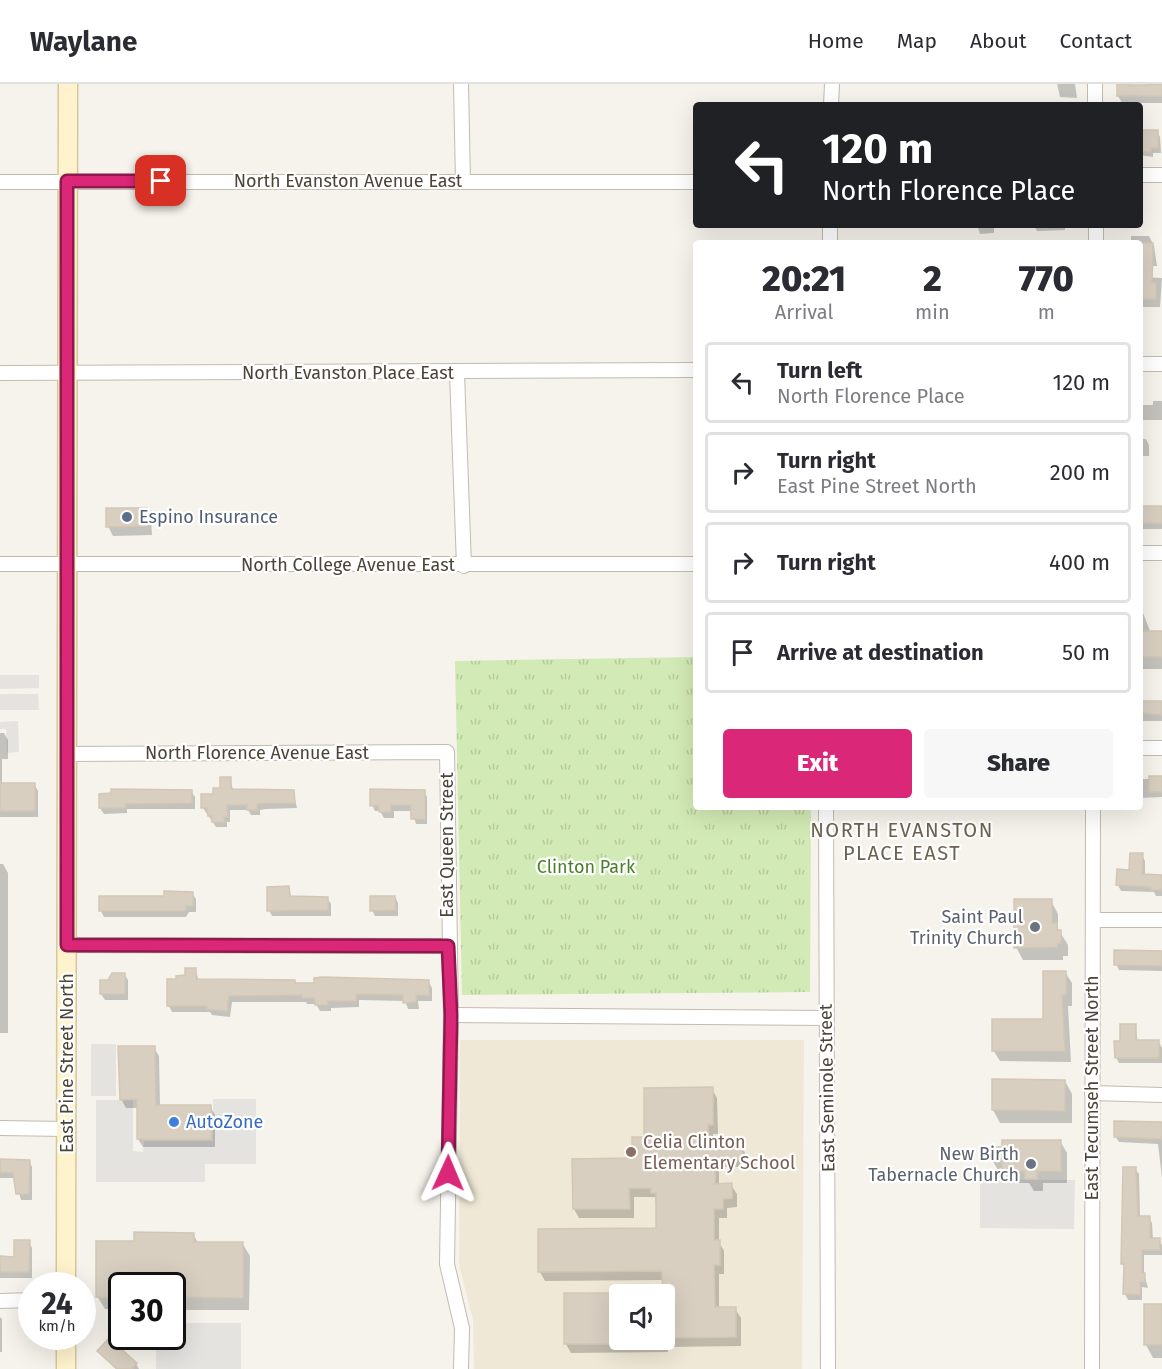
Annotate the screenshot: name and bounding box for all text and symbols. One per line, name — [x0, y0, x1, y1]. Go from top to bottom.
text: Waylane — [30, 25, 137, 58]
text: Home — [808, 28, 864, 54]
text: Map — [897, 28, 937, 54]
text: About — [970, 28, 1027, 54]
text: Contact — [1060, 28, 1132, 54]
text: 120 m — [822, 124, 933, 174]
icon: left — [723, 126, 801, 204]
pin — [135, 155, 186, 206]
icon: arrive — [144, 164, 177, 197]
street label: North Evanston Avenue East — [234, 170, 463, 192]
text: North Florence Place — [822, 175, 1075, 207]
text: 20:21 — [762, 257, 846, 301]
text: 2 — [923, 257, 942, 301]
text: 770 — [1019, 257, 1074, 301]
text: Arrival — [775, 300, 833, 324]
text: min — [915, 300, 950, 324]
text: m — [1038, 300, 1055, 324]
text: Turn left — [777, 357, 862, 384]
street label: North Evanston Place East — [242, 362, 455, 384]
icon: left — [726, 366, 759, 399]
text: 120 m — [1053, 369, 1110, 396]
text: North Florence Place — [777, 384, 965, 408]
text: Turn right — [777, 447, 876, 474]
icon: right — [726, 456, 759, 489]
text: 200 m — [1050, 459, 1110, 486]
text: East Pine Street North — [777, 474, 977, 498]
place label: Espino Insurance — [139, 506, 278, 528]
marker: Espino Insurance — [120, 510, 134, 524]
icon: right — [726, 546, 759, 579]
text: Turn right — [777, 549, 876, 576]
text: 400 m — [1049, 549, 1110, 576]
street label: North College Avenue East — [241, 554, 456, 576]
icon: arrive — [726, 636, 759, 669]
text: Arrive at destination — [777, 639, 984, 666]
text: 50 m — [1062, 639, 1110, 666]
button: Exit — [723, 729, 912, 798]
button: Share — [924, 729, 1113, 798]
street label: North Florence Avenue East — [145, 742, 369, 764]
street label: East Queen Street — [436, 772, 458, 918]
district label: NORTH EVANSTON PLACE EAST — [810, 818, 994, 865]
park label: Clinton Park — [537, 856, 636, 878]
place label: Saint Paul Trinity Church — [910, 906, 1023, 949]
marker: Saint Paul Trinity Church — [1028, 920, 1042, 934]
street label: East Pine Street North — [56, 973, 78, 1153]
street label: East Tecumseh Street North — [1081, 975, 1103, 1201]
street label: East Seminole Street — [815, 1003, 839, 1172]
place label: AutoZone — [186, 1111, 263, 1133]
marker: AutoZone — [167, 1115, 181, 1129]
place label: Celia Clinton Elementary School — [643, 1131, 795, 1174]
position arrow — [416, 1141, 480, 1205]
place label: New Birth Tabernacle Church — [868, 1143, 1019, 1186]
marker: Celia Clinton Elementary School — [624, 1145, 638, 1159]
marker: New Birth Tabernacle Church — [1024, 1157, 1038, 1171]
speed limit sign: 30 — [108, 1272, 186, 1350]
map controls — [609, 1284, 675, 1350]
button: sound — [609, 1284, 675, 1350]
text: 24 — [41, 1286, 73, 1322]
text: km/h — [38, 1317, 76, 1335]

